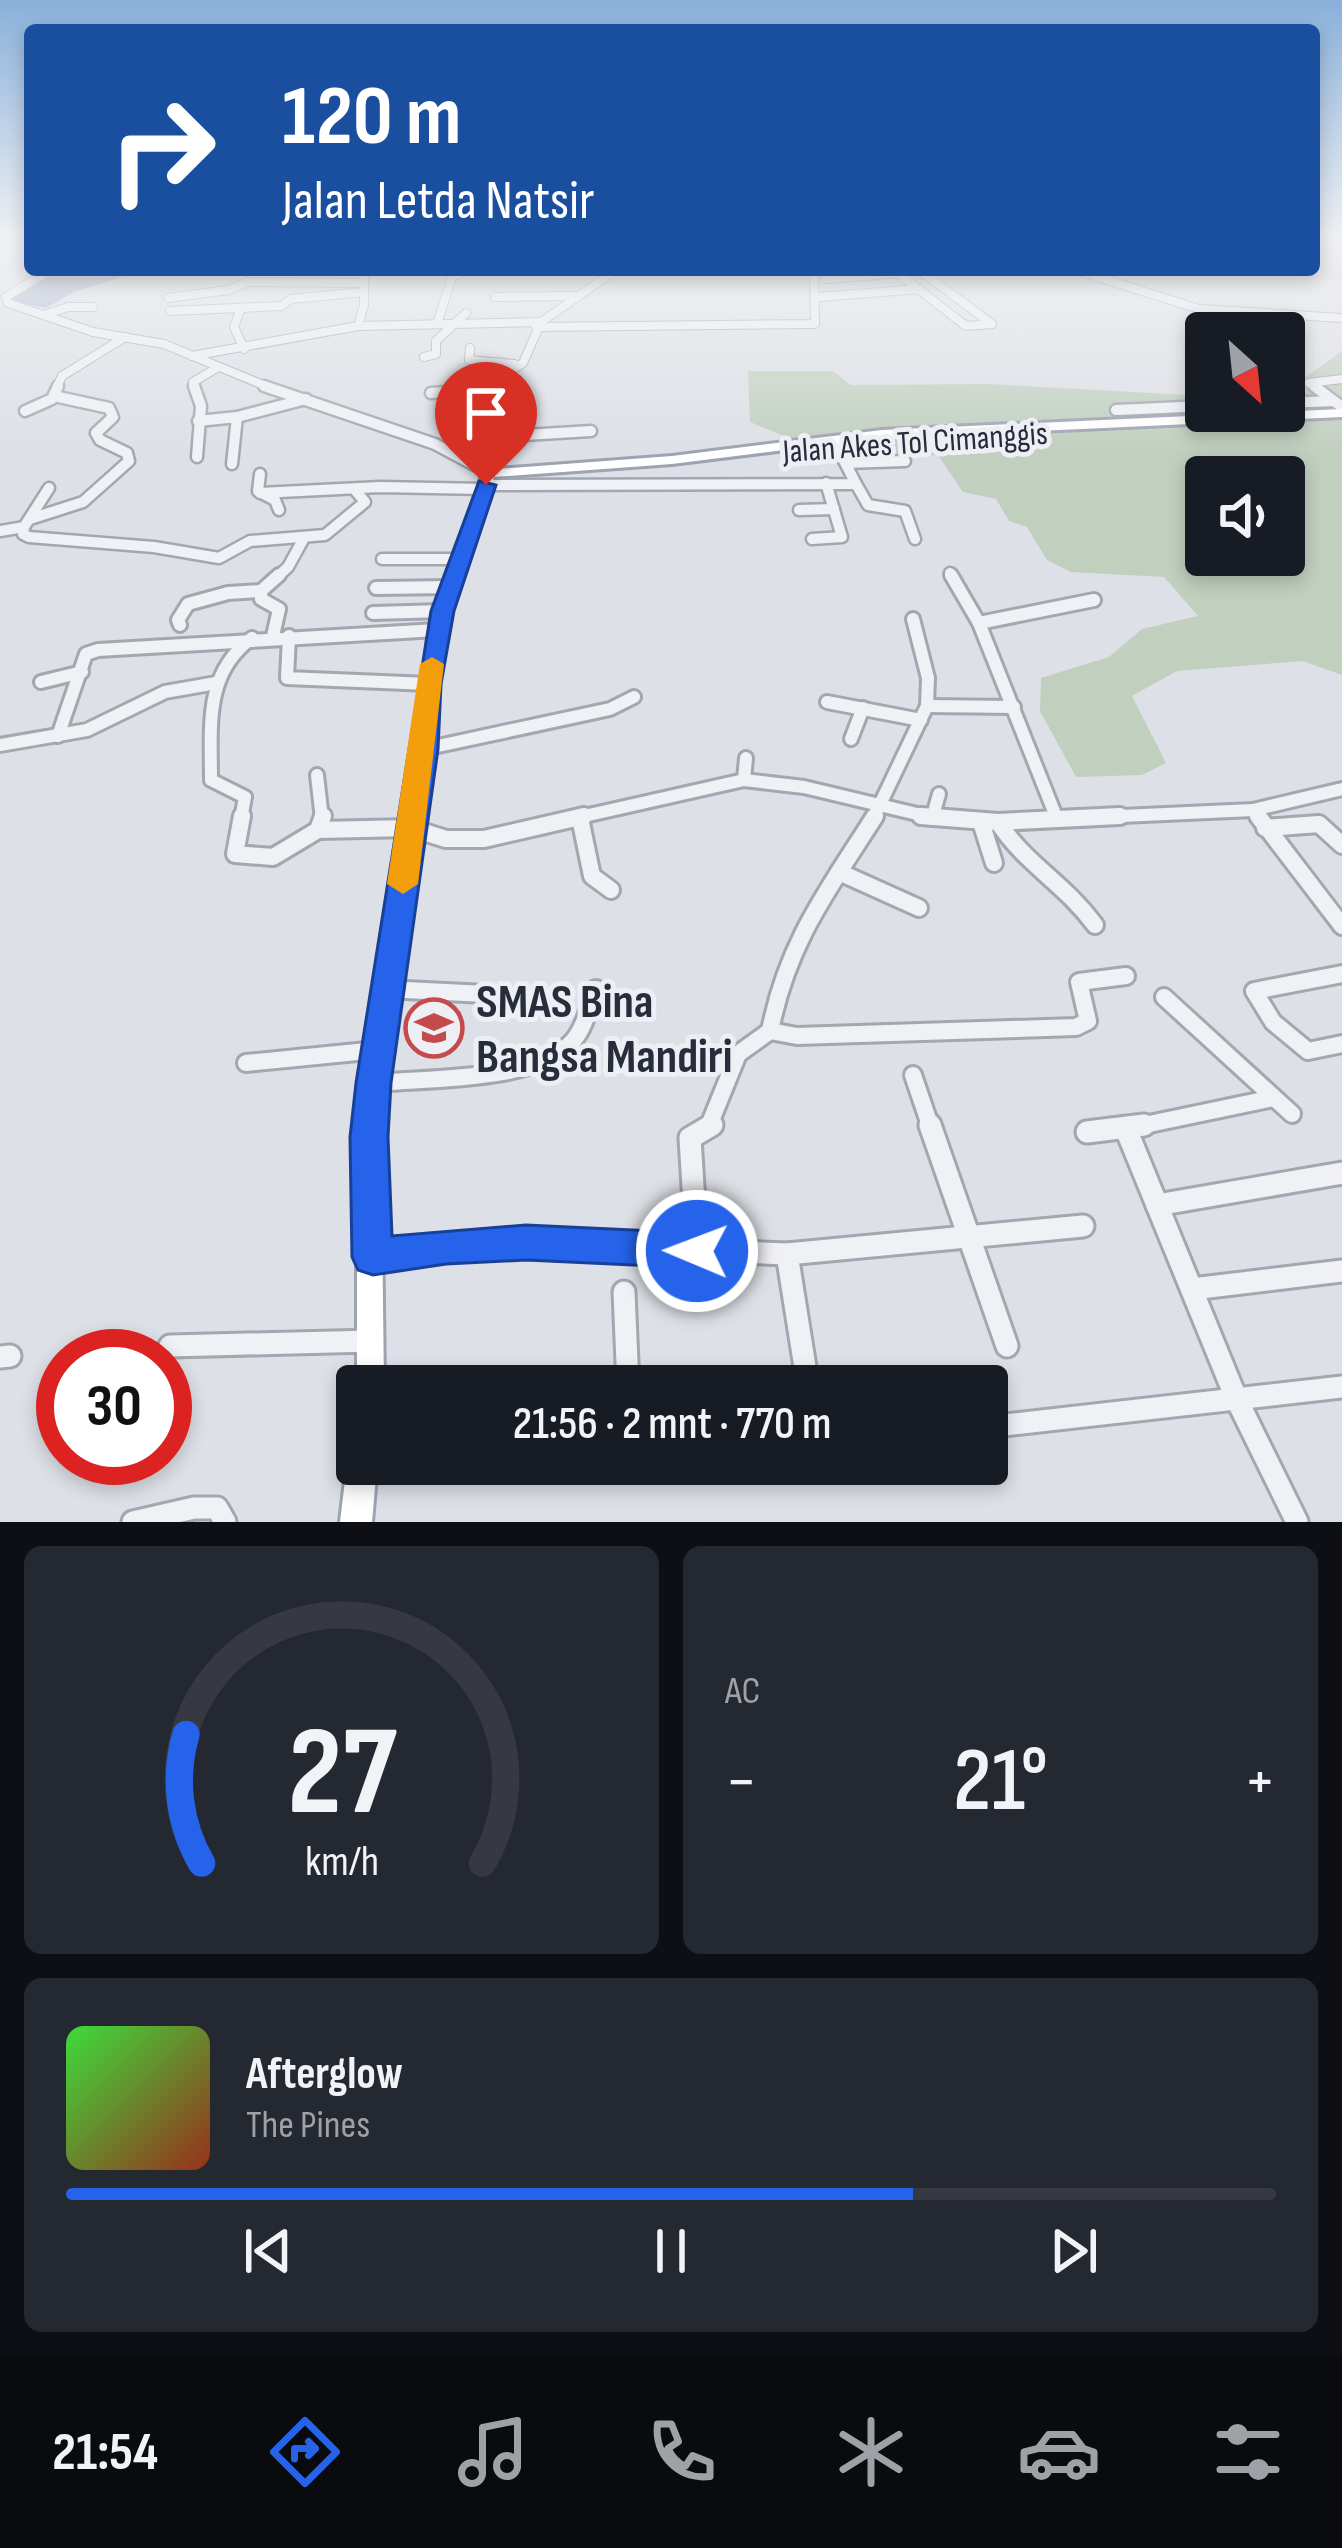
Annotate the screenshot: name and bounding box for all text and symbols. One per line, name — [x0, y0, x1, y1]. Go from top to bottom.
text: 120 m — [282, 67, 461, 168]
icon: right — [84, 72, 240, 228]
text: Jalan Letda Natsir — [282, 169, 595, 234]
north arrow — [1185, 312, 1305, 432]
map controls — [1185, 312, 1305, 576]
pin — [435, 362, 537, 485]
icon: arrive — [453, 380, 519, 446]
street label: Jalan Akes Tol Cimanggis — [780, 414, 1049, 472]
button: sound — [1185, 456, 1305, 576]
place label: SMAS Bina Bangsa Mandiri — [476, 974, 732, 1086]
school or university icon: SMAS Bina Bangsa Mandiri — [403, 997, 465, 1059]
position arrow — [634, 1188, 760, 1314]
speed limit sign: 30 — [36, 1329, 192, 1485]
text: 21:56 · 2 mnt · 770 m — [513, 1397, 831, 1452]
text: AC — [725, 1668, 760, 1715]
text: 27 — [287, 1700, 397, 1849]
text: 21° — [953, 1728, 1048, 1836]
text: − — [725, 1743, 757, 1822]
text: + — [1244, 1743, 1276, 1822]
text: km/h — [304, 1836, 379, 1888]
text: Afterglow — [246, 2047, 403, 2102]
text: The Pines — [246, 2102, 370, 2149]
icon: previous — [235, 2218, 301, 2284]
icon: pause — [638, 2218, 704, 2284]
icon: next — [1041, 2218, 1107, 2284]
icon: directions — [263, 2410, 347, 2494]
icon: music — [451, 2410, 535, 2494]
icon: phone — [640, 2410, 724, 2494]
icon: climate — [829, 2410, 913, 2494]
icon: car — [1017, 2410, 1101, 2494]
icon: filters — [1206, 2410, 1290, 2494]
text: 21:54 — [52, 2420, 158, 2485]

